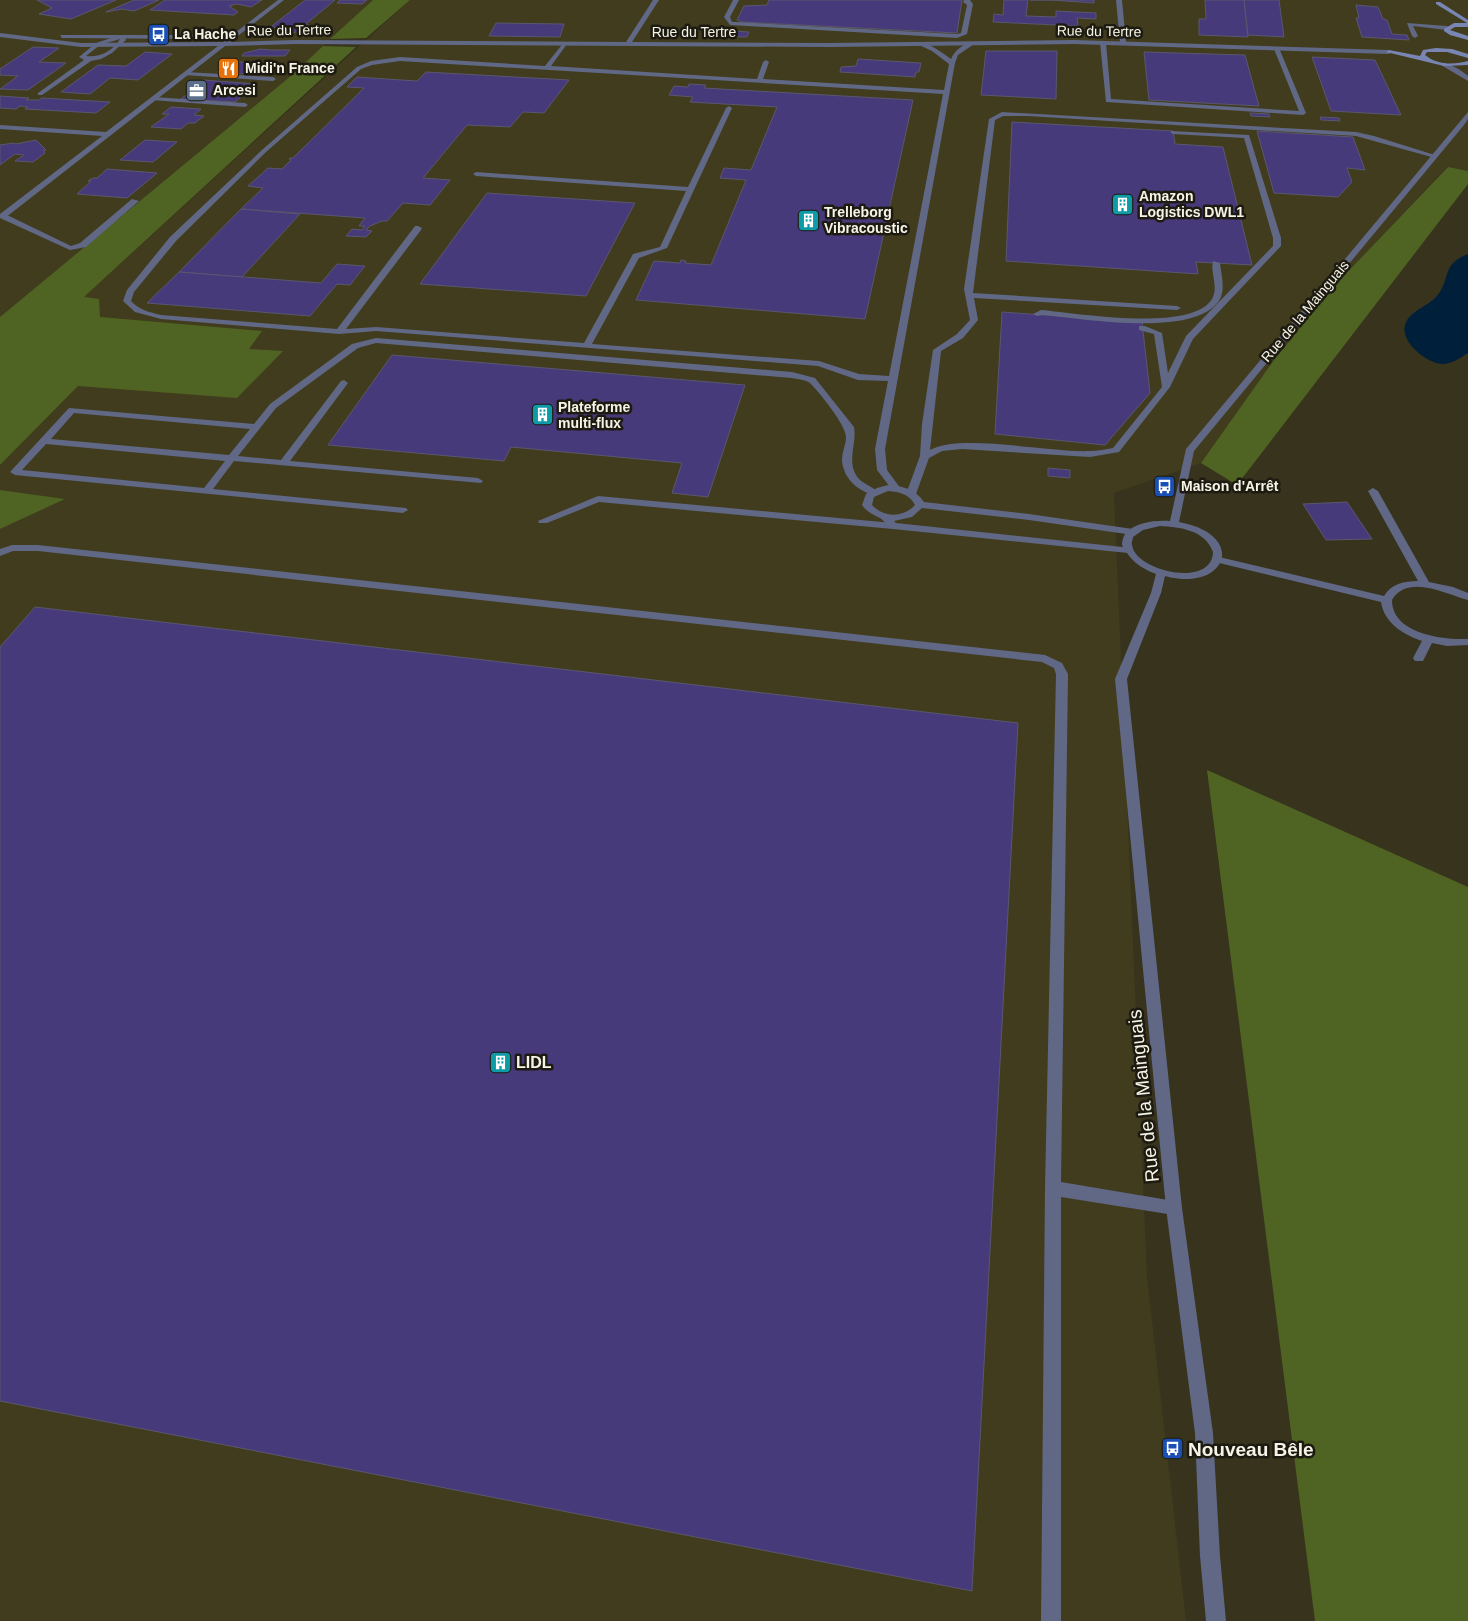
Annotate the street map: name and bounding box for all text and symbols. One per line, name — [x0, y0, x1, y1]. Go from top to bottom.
street label: Rue du Tertre — [247, 21, 332, 39]
bus stop icon: La Hache — [146, 22, 170, 46]
street label: Rue du Tertre — [1057, 22, 1142, 40]
street label: Rue du Tertre — [652, 24, 736, 40]
place label: La Hache — [174, 26, 236, 42]
restaurant icon: Midi'n France — [217, 56, 241, 80]
place label: Midi'n France — [245, 60, 335, 76]
office icon: Arcesi — [185, 78, 209, 102]
place label: Arcesi — [213, 82, 256, 98]
place label: Amazon Logistics DWL1 — [1139, 188, 1244, 220]
building icon: Amazon Logistics DWL1 — [1111, 192, 1135, 216]
place label: Trelleborg Vibracoustic — [824, 204, 908, 236]
building icon: Trelleborg Vibracoustic — [796, 208, 820, 232]
street label: Rue de la Mainguais — [1258, 257, 1352, 365]
place label: Plateforme multi-flux — [558, 399, 631, 431]
building icon: Plateforme multi-flux — [530, 403, 554, 427]
bus stop icon: Maison d'Arrêt — [1153, 474, 1177, 498]
place label: Maison d'Arrêt — [1181, 478, 1279, 494]
street label: Rue de la Mainguais — [1124, 1009, 1163, 1183]
building icon: LIDL — [488, 1050, 512, 1074]
place label: LIDL — [516, 1054, 552, 1071]
bus stop icon: Nouveau Bêle — [1160, 1437, 1184, 1461]
place label: Nouveau Bêle — [1188, 1439, 1314, 1460]

